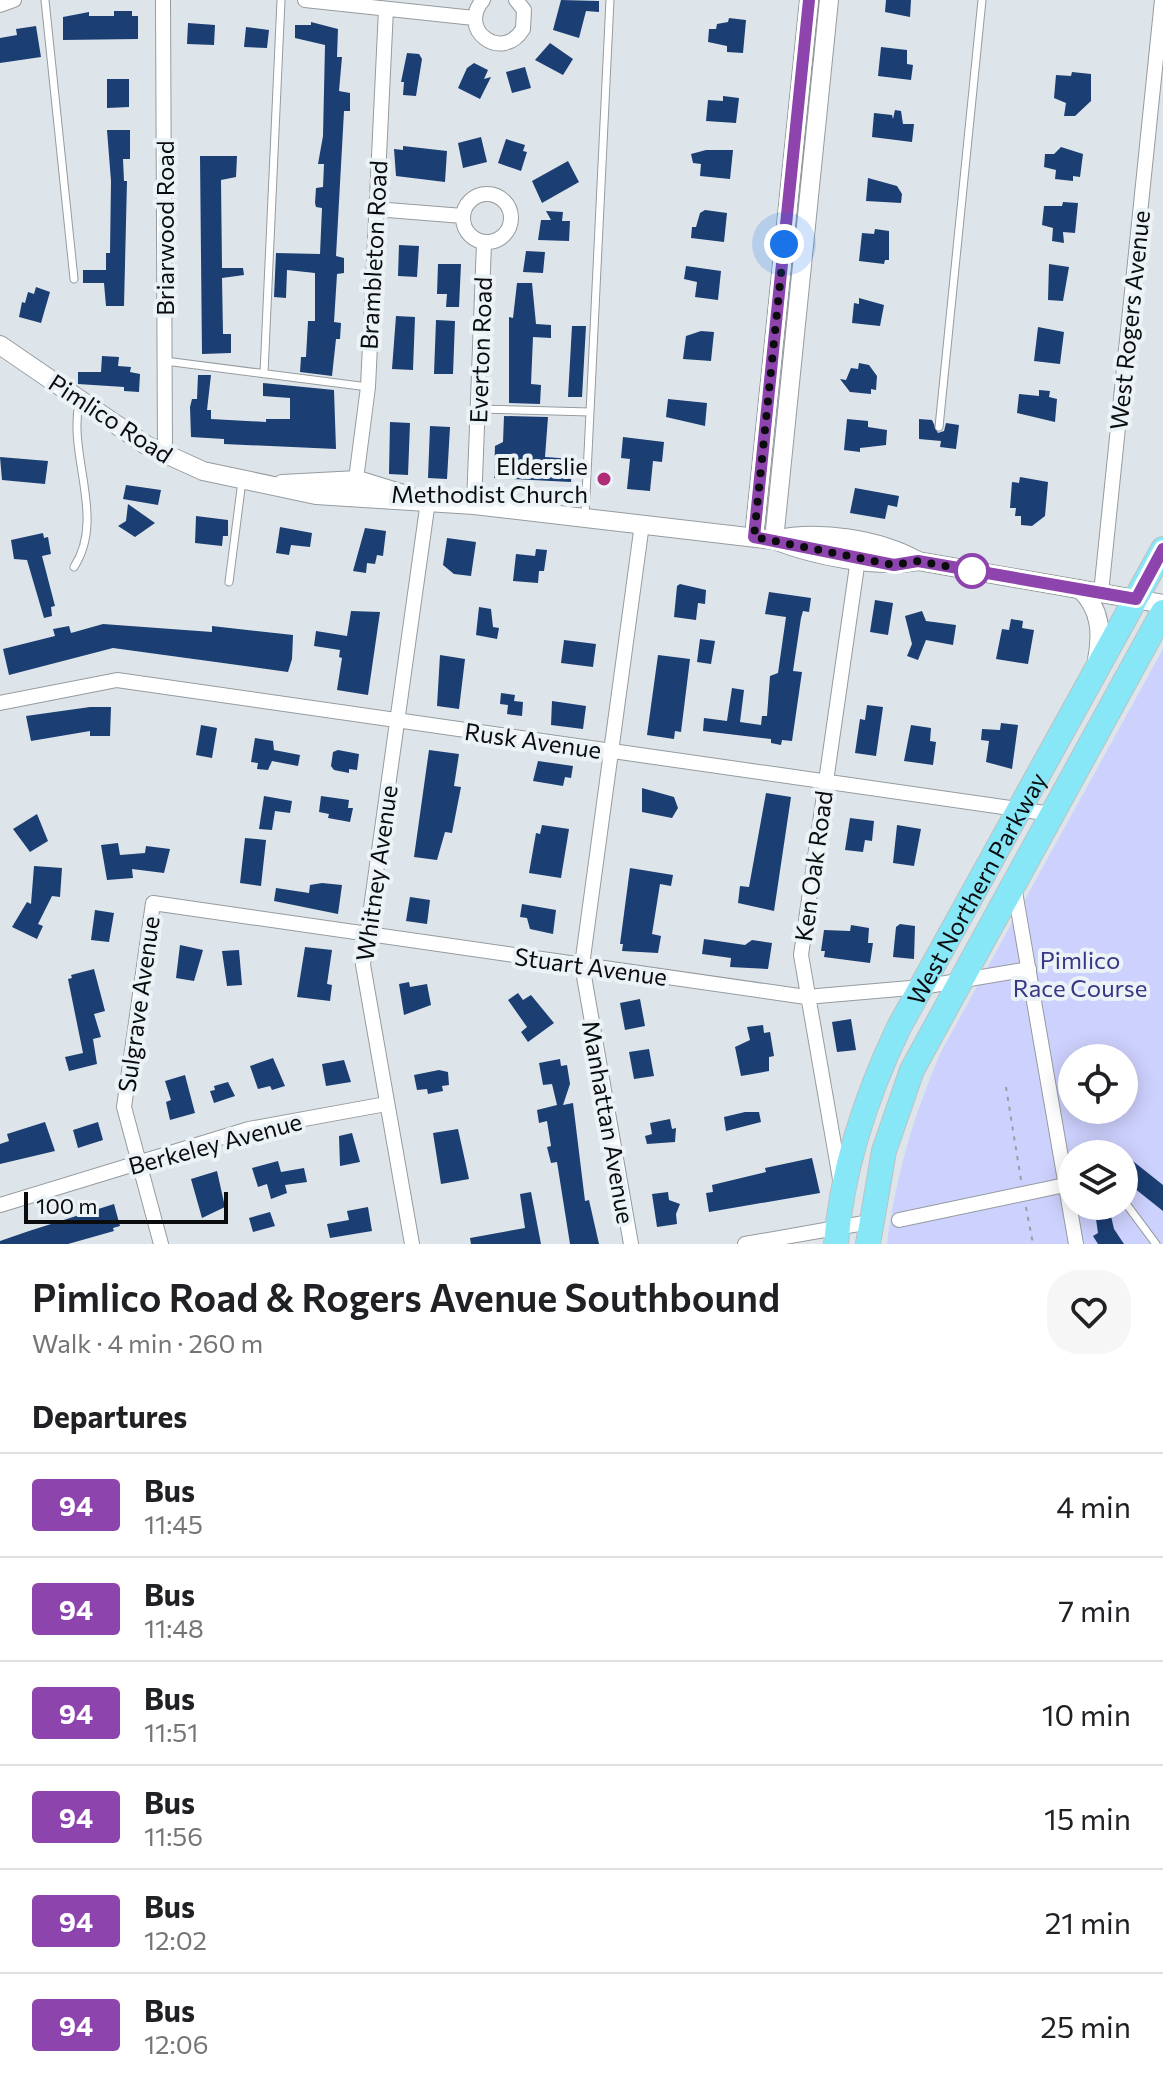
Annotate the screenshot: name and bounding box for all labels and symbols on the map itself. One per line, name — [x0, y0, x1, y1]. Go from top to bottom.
street label: Briarwood Road — [150, 140, 179, 316]
street label: Brambleton Road — [354, 160, 392, 350]
street label: West Rogers Avenue — [1103, 209, 1155, 431]
your location — [764, 224, 804, 264]
street label: Everton Road — [463, 276, 497, 424]
street label: Pimlico Road — [44, 367, 178, 469]
place label: Elderslie Methodist Church — [391, 451, 588, 508]
marker: Elderslie Methodist Church — [595, 470, 613, 488]
unlabelled marker — [955, 554, 989, 588]
street label: Rusk Avenue — [463, 716, 603, 764]
street label: West Northern Parkway — [900, 767, 1052, 1009]
street label: Whitney Avenue — [349, 783, 403, 963]
street label: Ken Oak Road — [788, 789, 838, 943]
street label: Sulgrave Avenue — [111, 914, 165, 1094]
street label: Stuart Avenue — [513, 941, 669, 991]
park label: Pimlico Race Course — [1013, 945, 1147, 1002]
street label: Manhattan Avenue — [577, 1018, 641, 1226]
street label: Berkeley Avenue — [125, 1106, 305, 1180]
scale bar — [24, 1188, 228, 1224]

